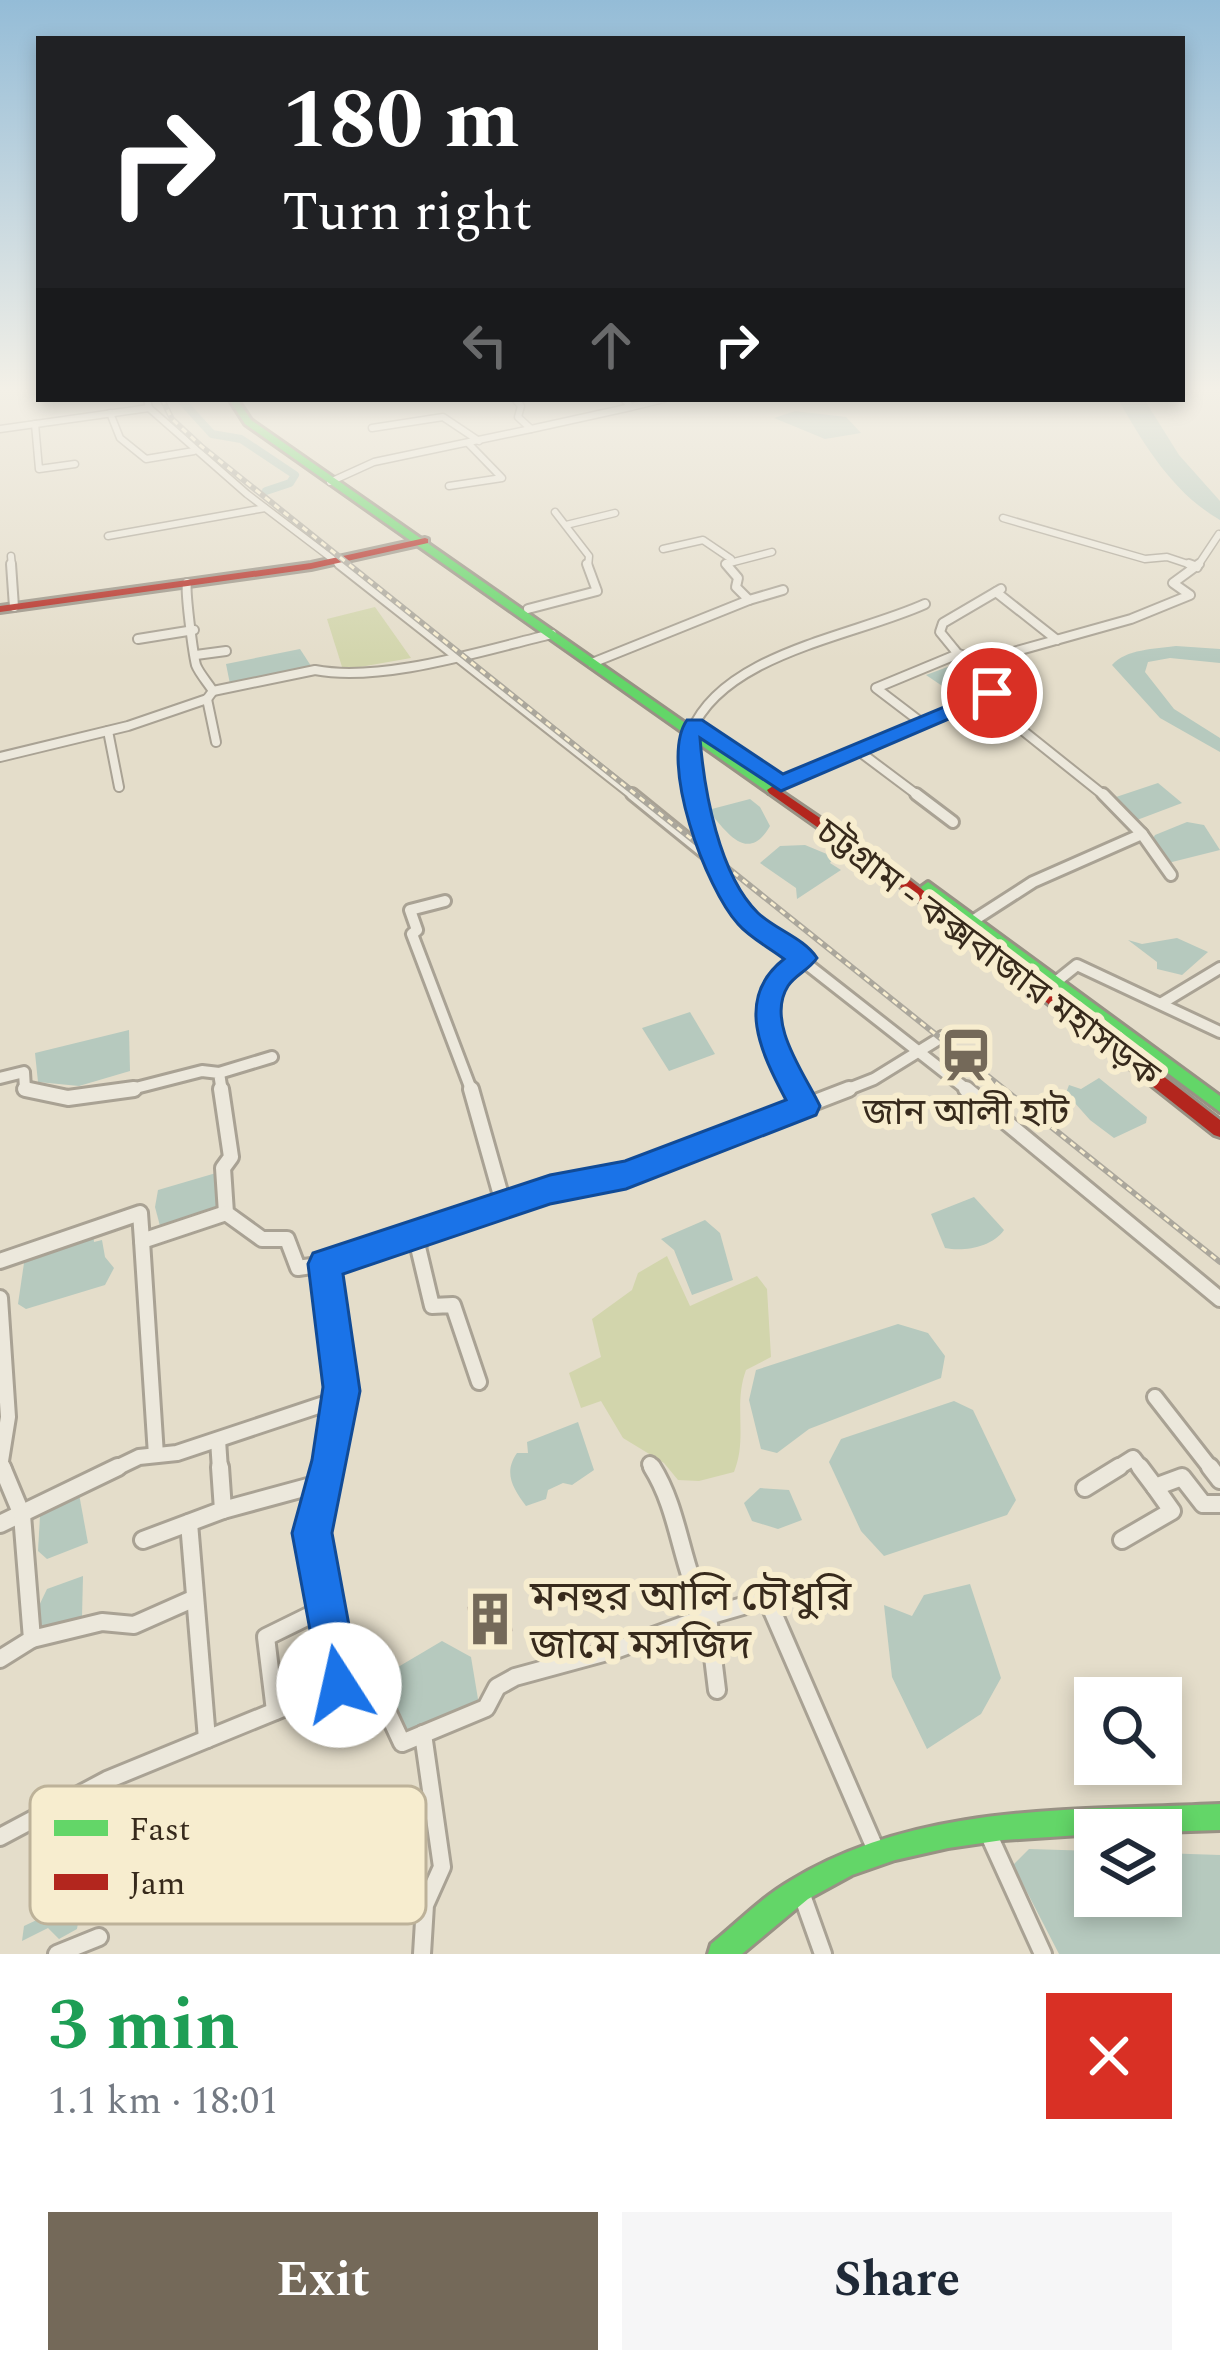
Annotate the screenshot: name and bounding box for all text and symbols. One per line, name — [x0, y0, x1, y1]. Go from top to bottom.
text: 180 m — [282, 57, 520, 185]
icon: right — [84, 84, 240, 240]
text: Turn right — [282, 172, 532, 254]
icon: left — [452, 312, 518, 378]
icon: ahead — [578, 312, 644, 378]
icon: right — [704, 312, 770, 378]
pin — [941, 642, 1043, 744]
icon: arrive — [959, 660, 1025, 726]
street label: চট্টগ্রাম - কক্সবাজার মহাসড়ক — [803, 805, 1172, 1103]
station icon: জান আলী হাট — [937, 1026, 995, 1084]
place label: জান আলী হাট — [862, 1086, 1071, 1141]
place label: মনহুর আলি চৌধুরি জামে মসজিদ — [529, 1566, 852, 1677]
building icon: মনহুর আলি চৌধুরি জামে মসজিদ — [461, 1590, 519, 1648]
position arrow — [276, 1622, 402, 1748]
map controls — [1074, 1677, 1182, 1917]
button: search — [1074, 1677, 1182, 1785]
legend — [30, 1786, 426, 1924]
text: Fast — [129, 1805, 190, 1855]
button: layers — [1074, 1809, 1182, 1917]
text: Jam — [129, 1859, 185, 1909]
text: 3 min — [48, 1972, 240, 2081]
button: close — [1046, 1993, 1172, 2119]
text: 1.1 km · 18:01 — [48, 2072, 279, 2131]
button: Exit — [48, 2212, 598, 2350]
button: Share — [622, 2212, 1172, 2350]

